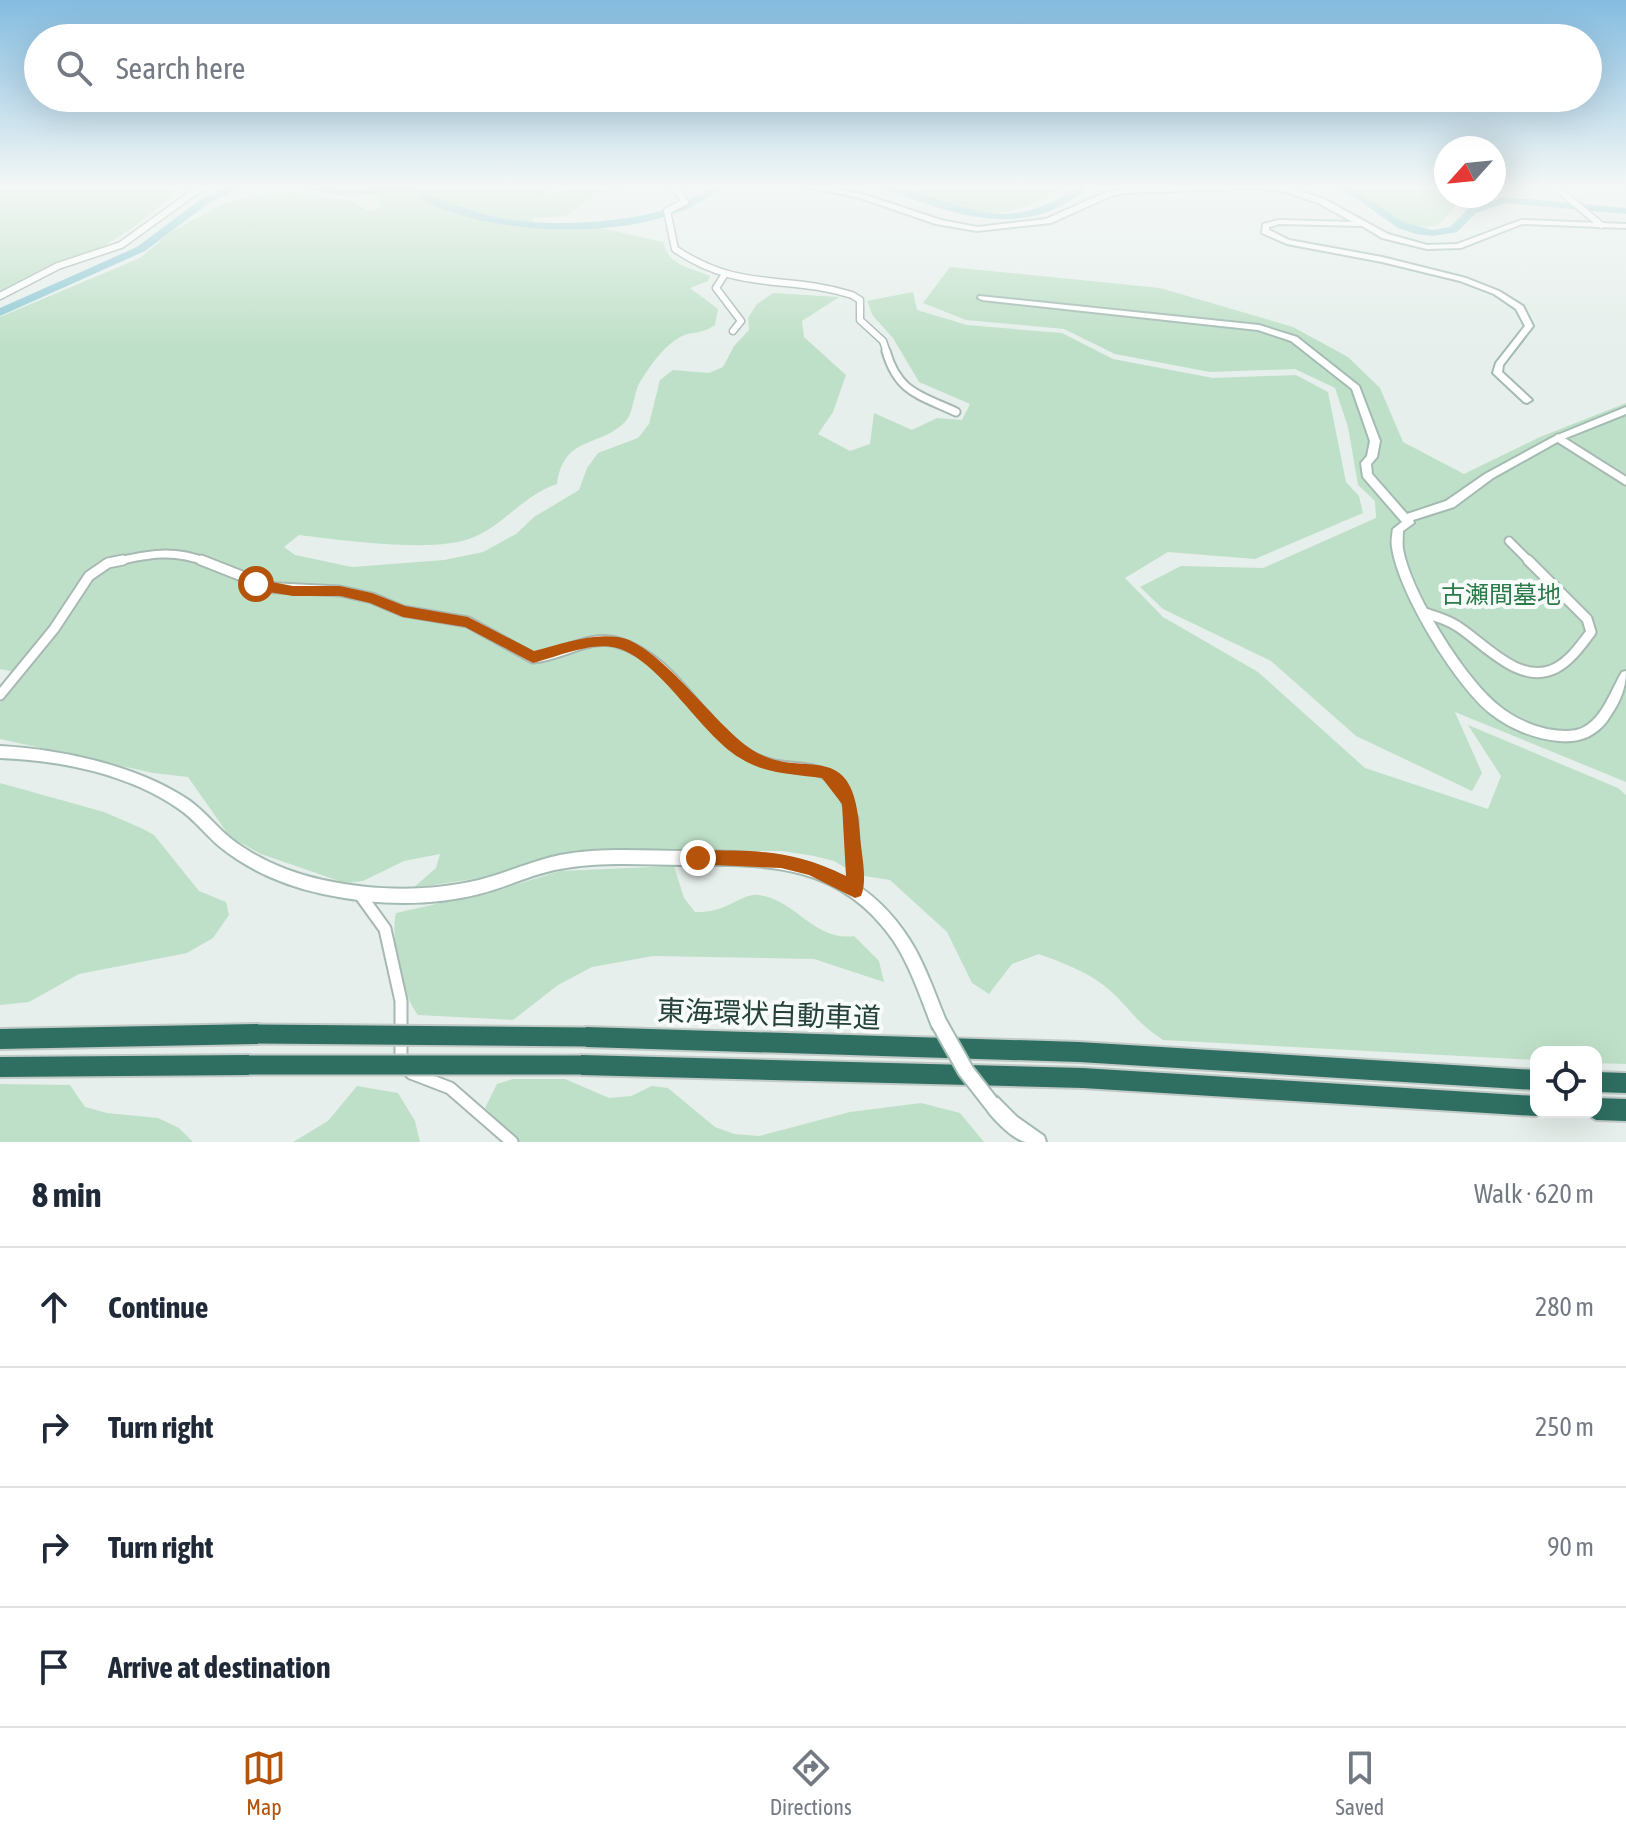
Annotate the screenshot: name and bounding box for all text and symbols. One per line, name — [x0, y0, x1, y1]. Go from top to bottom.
search box — [24, 24, 1602, 112]
icon: search — [52, 46, 96, 90]
text: Search here — [116, 51, 245, 85]
north arrow — [1434, 136, 1506, 208]
route start — [238, 566, 274, 602]
park label: 古瀬間墓地 — [1441, 581, 1561, 608]
route end — [680, 840, 716, 876]
street label: 東海環状自動車道 — [657, 994, 881, 1034]
map controls — [1530, 1046, 1602, 1118]
button: locate — [1530, 1046, 1602, 1118]
text: 8 min — [32, 1175, 101, 1214]
text: Walk · 620 m — [1474, 1179, 1594, 1209]
icon: ahead — [32, 1285, 76, 1329]
text: Continue — [108, 1290, 208, 1324]
text: 280 m — [1535, 1292, 1594, 1322]
icon: right — [32, 1405, 76, 1449]
text: Turn right — [108, 1410, 214, 1444]
text: 250 m — [1535, 1412, 1594, 1442]
icon: right — [32, 1525, 76, 1569]
text: Turn right — [108, 1530, 214, 1564]
text: 90 m — [1547, 1532, 1594, 1562]
icon: arrive — [32, 1645, 76, 1689]
text: Arrive at destination — [108, 1650, 330, 1684]
tab: Map — [242, 1746, 286, 1820]
tab: Directions — [770, 1746, 852, 1820]
tab: Saved — [1335, 1746, 1384, 1820]

